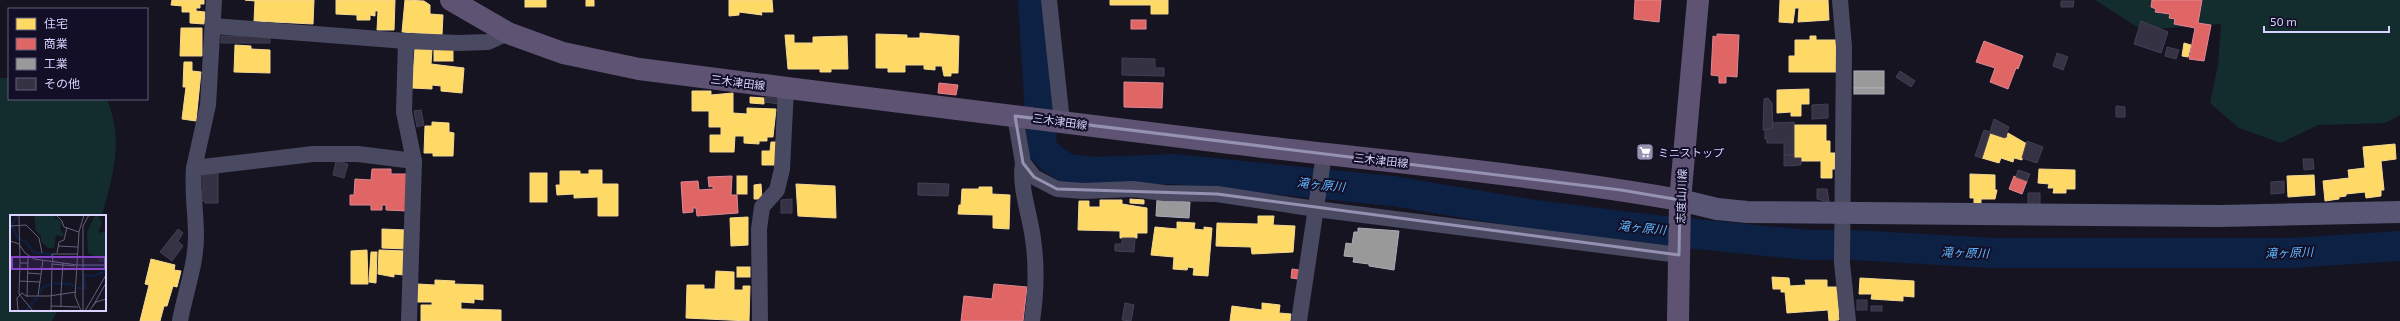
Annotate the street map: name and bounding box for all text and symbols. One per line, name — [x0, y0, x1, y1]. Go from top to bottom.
legend — [8, 8, 148, 100]
scale bar — [2264, 8, 2389, 34]
text: 50 m — [2270, 14, 2297, 28]
text: 住宅 — [44, 16, 68, 30]
text: 商業 — [44, 36, 68, 50]
text: 工業 — [44, 56, 68, 70]
street label: 三木津田線 — [710, 72, 766, 92]
text: その他 — [44, 76, 80, 90]
street label: 三木津田線 — [1032, 111, 1088, 131]
supermarket icon: ミニストップ — [1635, 142, 1655, 162]
place label: ミニストップ — [1658, 146, 1724, 159]
street label: 三木津田線 — [1353, 151, 1409, 169]
street label: 志度山川線 — [1674, 168, 1688, 224]
water label: 滝ヶ原川 — [1296, 175, 1348, 194]
inset map — [10, 215, 106, 311]
water label: 滝ヶ原川 — [1617, 218, 1669, 237]
water label: 滝ヶ原川 — [1941, 244, 1991, 260]
water label: 滝ヶ原川 — [2265, 244, 2315, 260]

